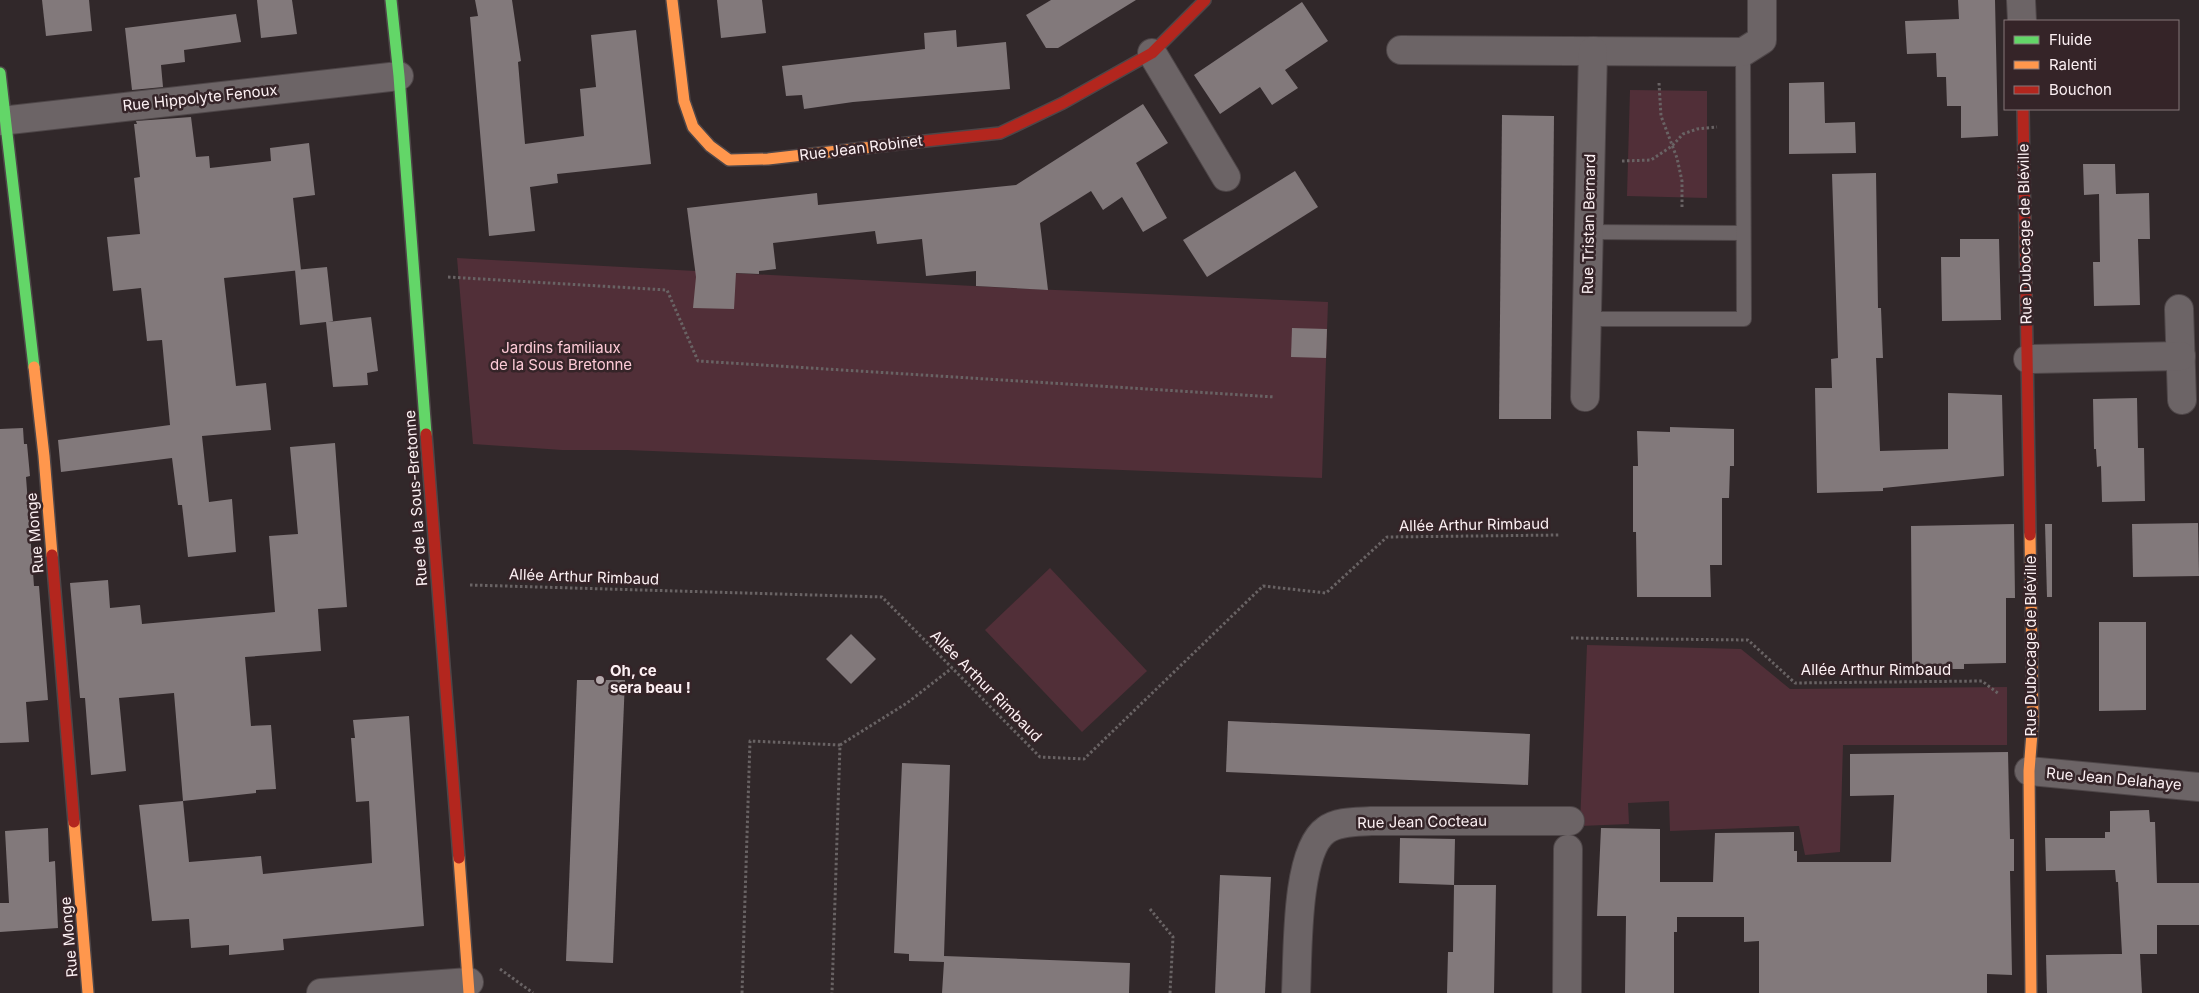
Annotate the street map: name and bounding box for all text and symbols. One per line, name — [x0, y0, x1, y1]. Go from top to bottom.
legend — [2004, 20, 2179, 110]
text: Fluide — [2049, 30, 2092, 49]
text: Ralenti — [2049, 55, 2097, 74]
street label: Rue Hippolyte Fenoux — [122, 80, 278, 115]
text: Bouchon — [2049, 80, 2112, 99]
street label: Rue Jean Robinet — [798, 130, 924, 165]
street label: Rue Dubocage de Bléville — [2013, 143, 2036, 325]
street label: Rue Tristan Bernard — [1578, 154, 1599, 294]
park label: Jardins familiaux de la Sous Bretonne — [490, 338, 632, 374]
street label: Rue de la Sous-Bretonne — [400, 409, 431, 587]
street label: Rue Monge — [22, 492, 47, 574]
street label: Allée Arthur Rimbaud — [1399, 514, 1549, 535]
street label: Rue Dubocage de Bléville — [2021, 556, 2040, 736]
street label: Allée Arthur Rimbaud — [509, 564, 659, 589]
street label: Allée Arthur Rimbaud — [926, 626, 1046, 746]
street label: Allée Arthur Rimbaud — [1801, 660, 1951, 679]
place label: Oh, ce sera beau ! — [610, 661, 691, 697]
marker: Oh, ce sera beau ! — [594, 674, 606, 686]
street label: Rue Jean Delahaye — [2045, 763, 2183, 794]
street label: Rue Jean Cocteau — [1357, 811, 1487, 832]
street label: Rue Monge — [56, 896, 81, 978]

